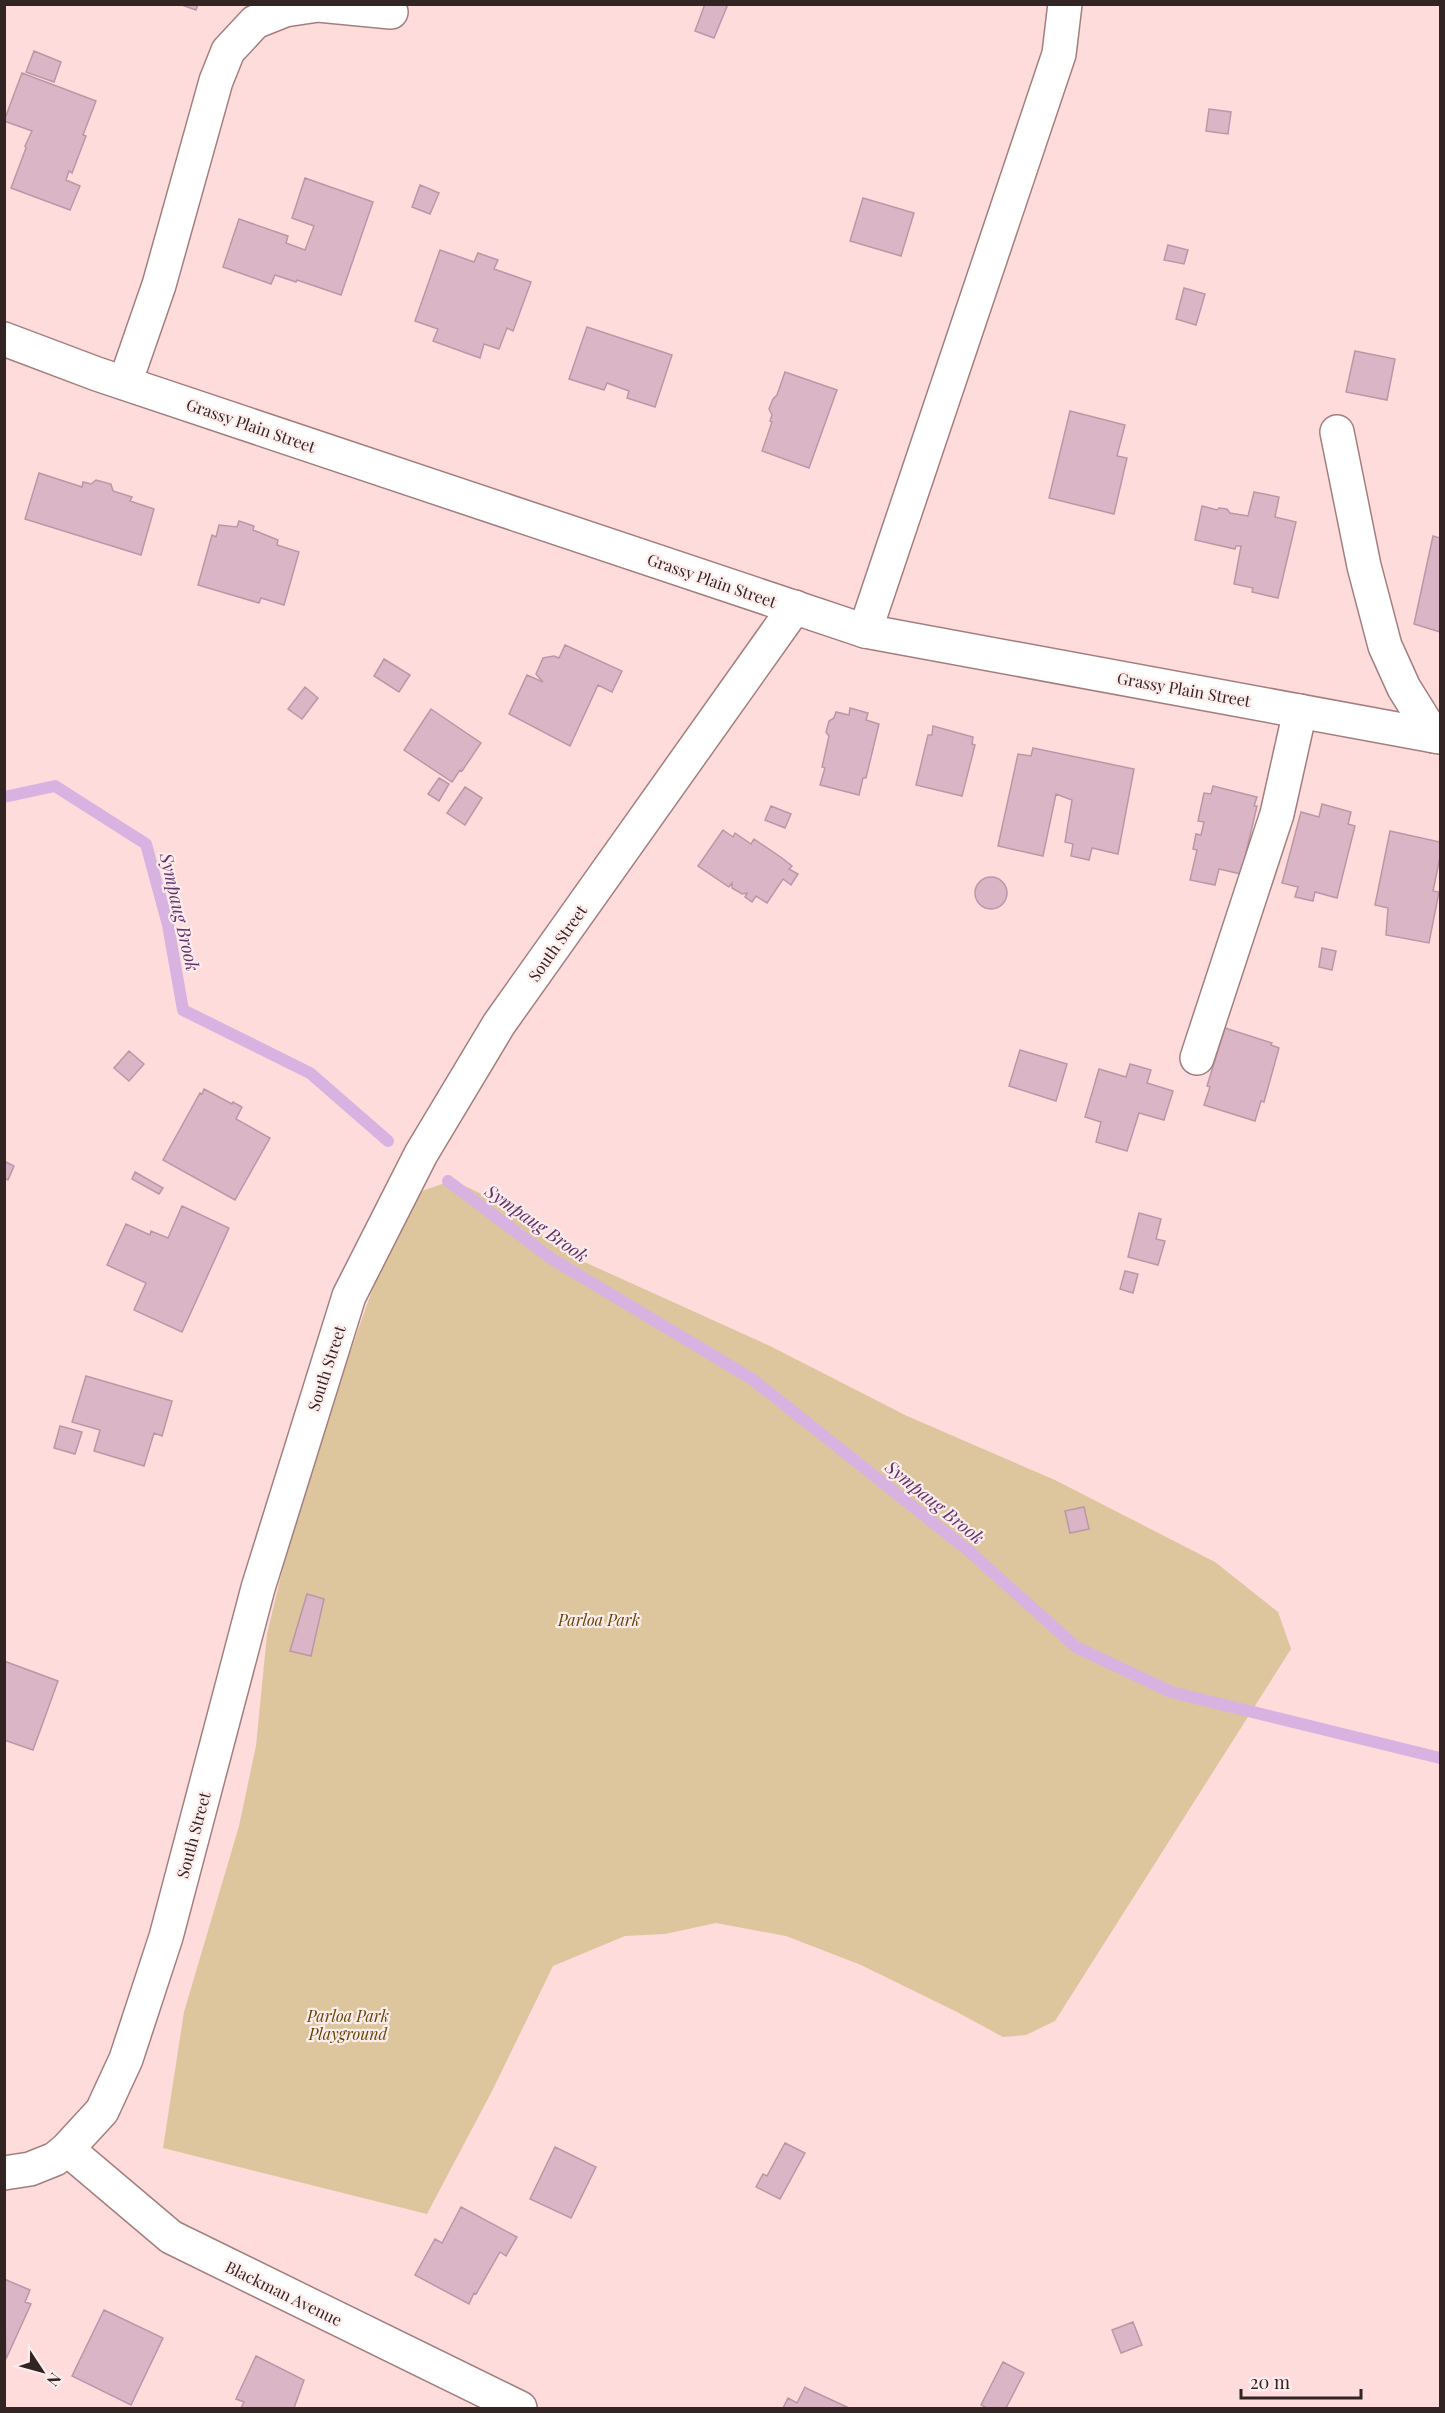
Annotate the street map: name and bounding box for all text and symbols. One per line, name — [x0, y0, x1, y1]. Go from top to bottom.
street label: Grassy Plain Street — [184, 393, 319, 457]
street label: Grassy Plain Street — [645, 548, 780, 612]
street label: Grassy Plain Street — [1116, 667, 1253, 711]
water label: Sympaug Brook — [155, 850, 205, 973]
street label: South Street — [523, 900, 591, 985]
water label: Sympaug Brook — [480, 1178, 593, 1267]
street label: South Street — [302, 1322, 350, 1413]
water label: Sympaug Brook — [880, 1454, 989, 1549]
park label: Parloa Park — [557, 1609, 640, 1630]
street label: South Street — [171, 1789, 215, 1881]
park label: Parloa Park Playground — [306, 2005, 389, 2044]
street label: Blackman Avenue — [222, 2256, 346, 2330]
north arrow — [12, 2341, 72, 2401]
scale bar — [1241, 2362, 1361, 2400]
text: N — [42, 2369, 66, 2391]
text: 20 m — [1250, 2370, 1290, 2394]

